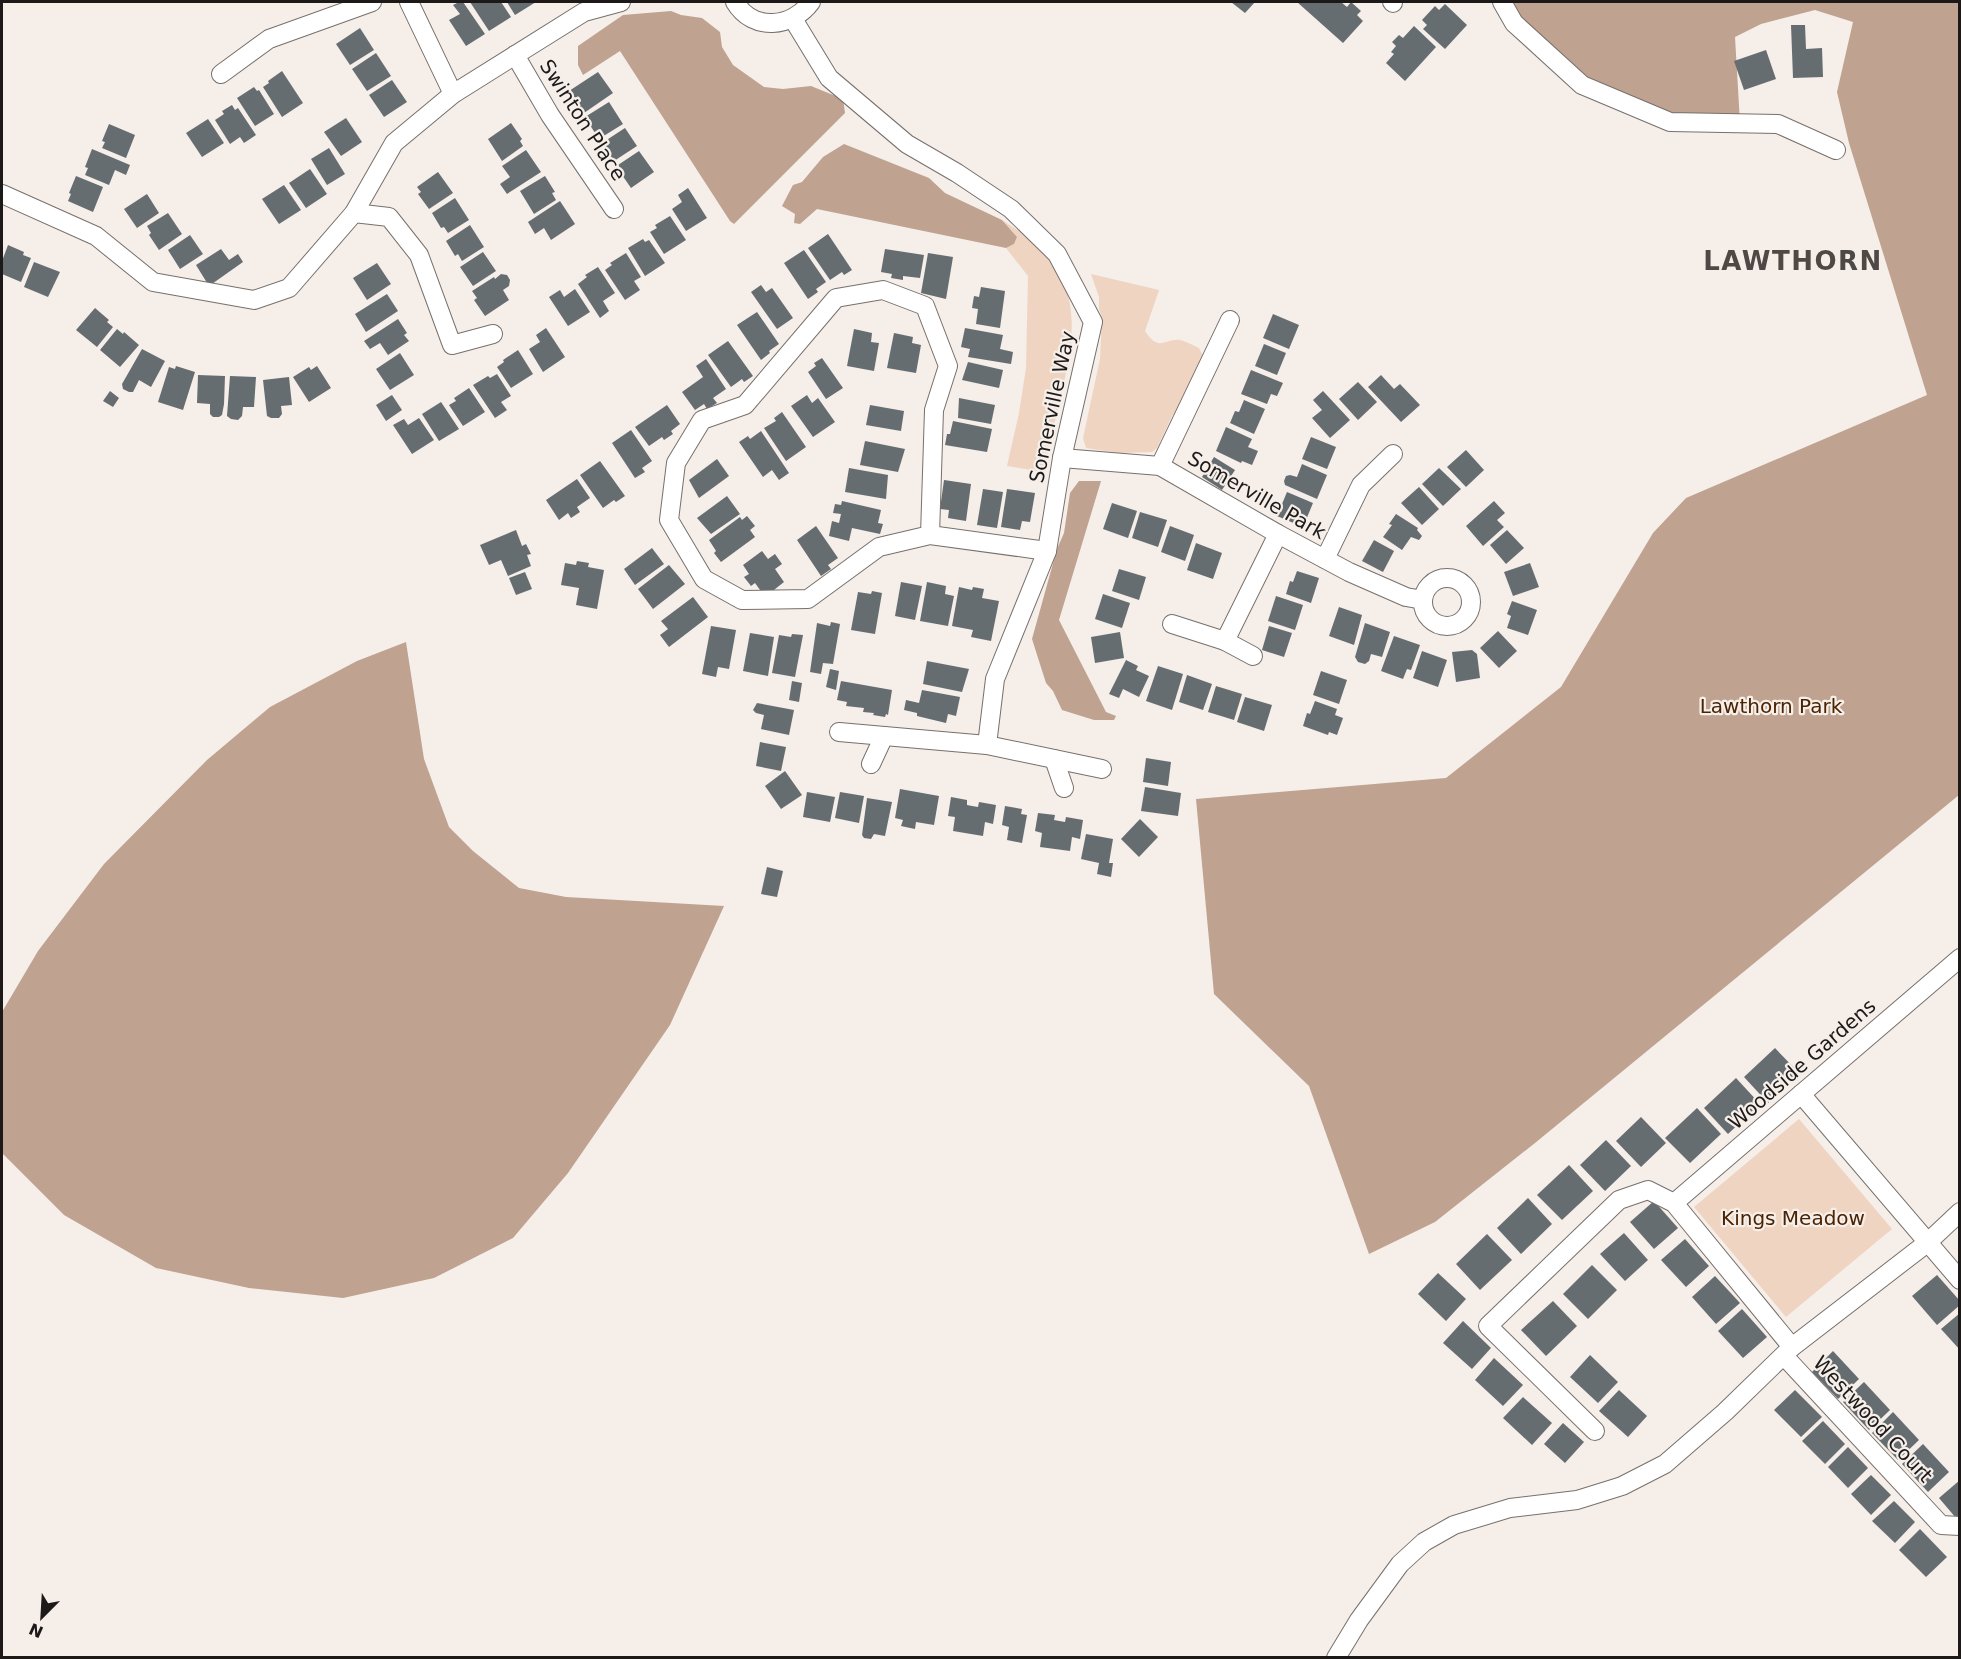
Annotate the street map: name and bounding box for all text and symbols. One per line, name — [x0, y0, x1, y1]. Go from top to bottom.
street label: Swinton Place — [535, 55, 631, 185]
district label: LAWTHORN — [1703, 246, 1883, 276]
street label: Somerville Way — [1024, 329, 1080, 485]
street label: Somerville Park — [1184, 446, 1331, 544]
park label: Lawthorn Park — [1700, 694, 1843, 718]
street label: Woodside Gardens — [1724, 994, 1880, 1134]
park label: Kings Meadow — [1721, 1206, 1865, 1230]
street label: Westwood Court — [1808, 1351, 1938, 1487]
north arrow — [12, 1587, 72, 1647]
text: N — [26, 1619, 46, 1642]

